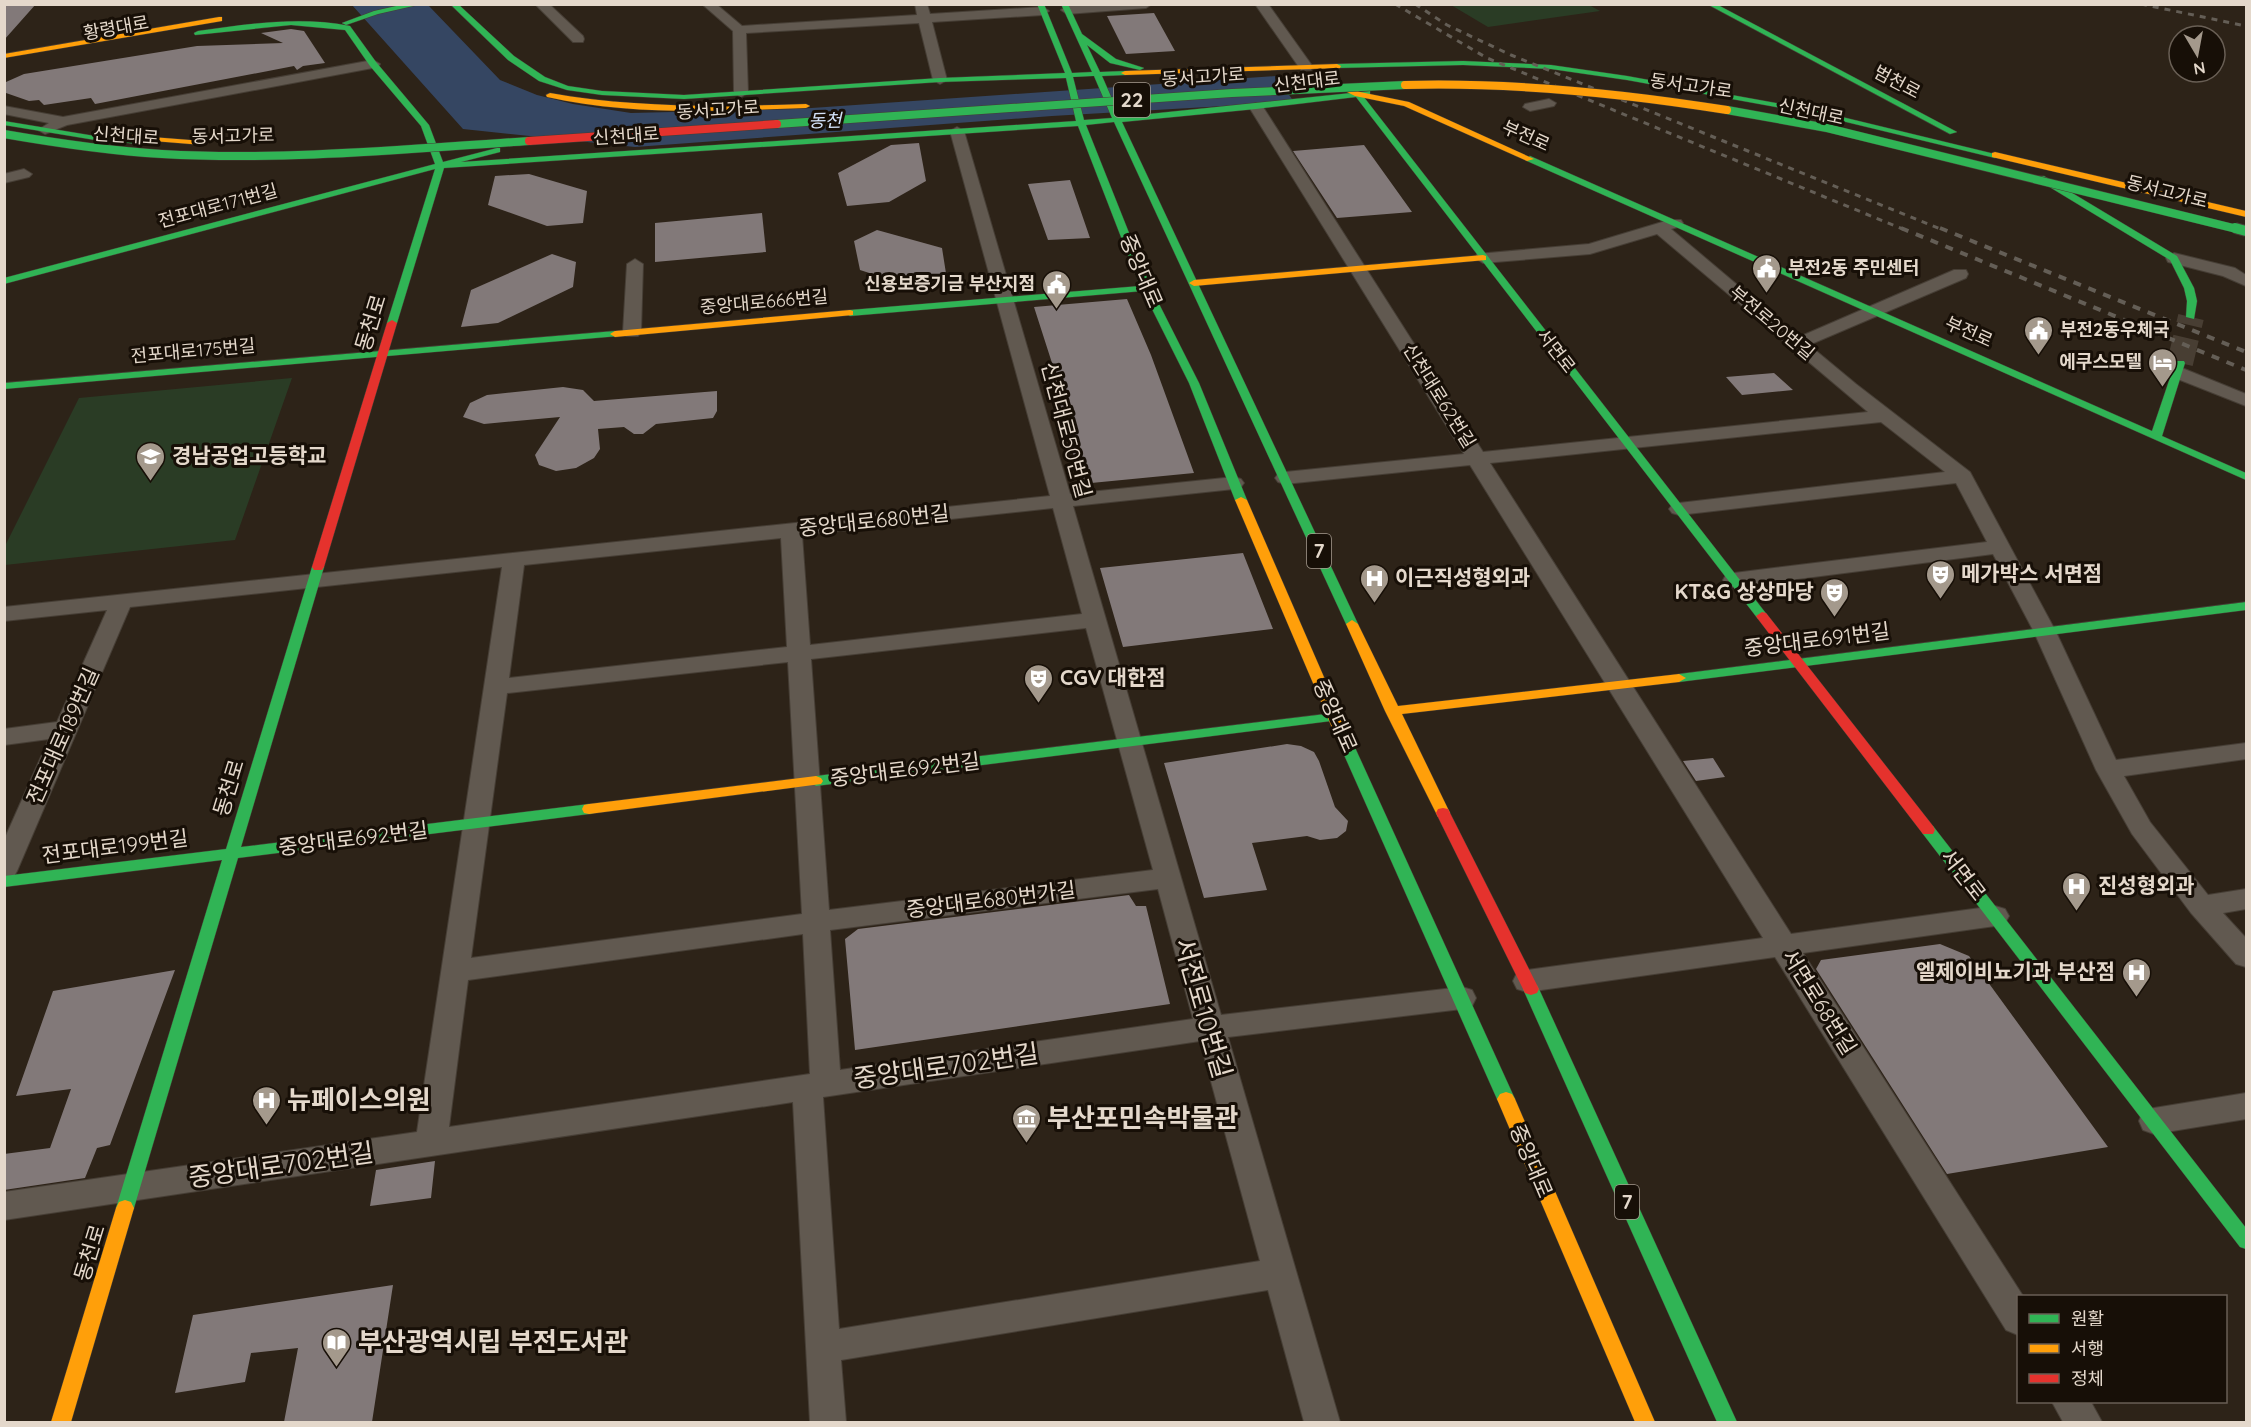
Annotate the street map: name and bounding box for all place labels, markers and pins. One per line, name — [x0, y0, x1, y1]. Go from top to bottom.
public building icon: 부전2동 주민센터 — [1751, 252, 1783, 294]
place label: 부전2동 주민센터 — [1788, 256, 1919, 279]
public building icon: 신용보증기금 부산지점 — [1040, 268, 1072, 310]
place label: 신용보증기금 부산지점 — [864, 272, 1035, 295]
public building icon: 부전2동우체국 — [2023, 314, 2055, 356]
place label: 부전2동우체국 — [2060, 318, 2170, 341]
hotel icon: 에쿠스모텔 — [2147, 346, 2179, 388]
place label: 에쿠스모텔 — [2059, 350, 2142, 373]
school or university icon: 경남공업고등학교 — [135, 440, 167, 482]
place label: 경남공업고등학교 — [172, 442, 327, 468]
theatre icon: 메가박스 서면점 — [1924, 558, 1956, 600]
place label: 메가박스 서면점 — [1961, 560, 2102, 586]
hospital icon: 이근직성형외과 — [1358, 562, 1390, 604]
place label: 이근직성형외과 — [1395, 564, 1530, 590]
theatre icon: KT&G 상상마당 — [1819, 576, 1851, 618]
place label: KT&G 상상마당 — [1674, 578, 1814, 604]
theatre icon: CGV 대한점 — [1023, 662, 1055, 704]
place label: CGV 대한점 — [1060, 664, 1166, 690]
hospital icon: 진성형외과 — [2061, 870, 2093, 912]
place label: 진성형외과 — [2098, 872, 2195, 898]
hospital icon: 엘제이비뇨기과 부산점 — [2120, 956, 2152, 998]
place label: 엘제이비뇨기과 부산점 — [1916, 958, 2115, 984]
place label: 뉴페이스의원 — [287, 1083, 431, 1116]
hospital icon: 뉴페이스의원 — [250, 1084, 282, 1126]
place label: 부산포민속박물관 — [1047, 1101, 1238, 1134]
museum icon: 부산포민속박물관 — [1010, 1102, 1042, 1144]
place label: 부산광역시립 부전도서관 — [358, 1325, 628, 1358]
library icon: 부산광역시립 부전도서관 — [321, 1326, 353, 1368]

